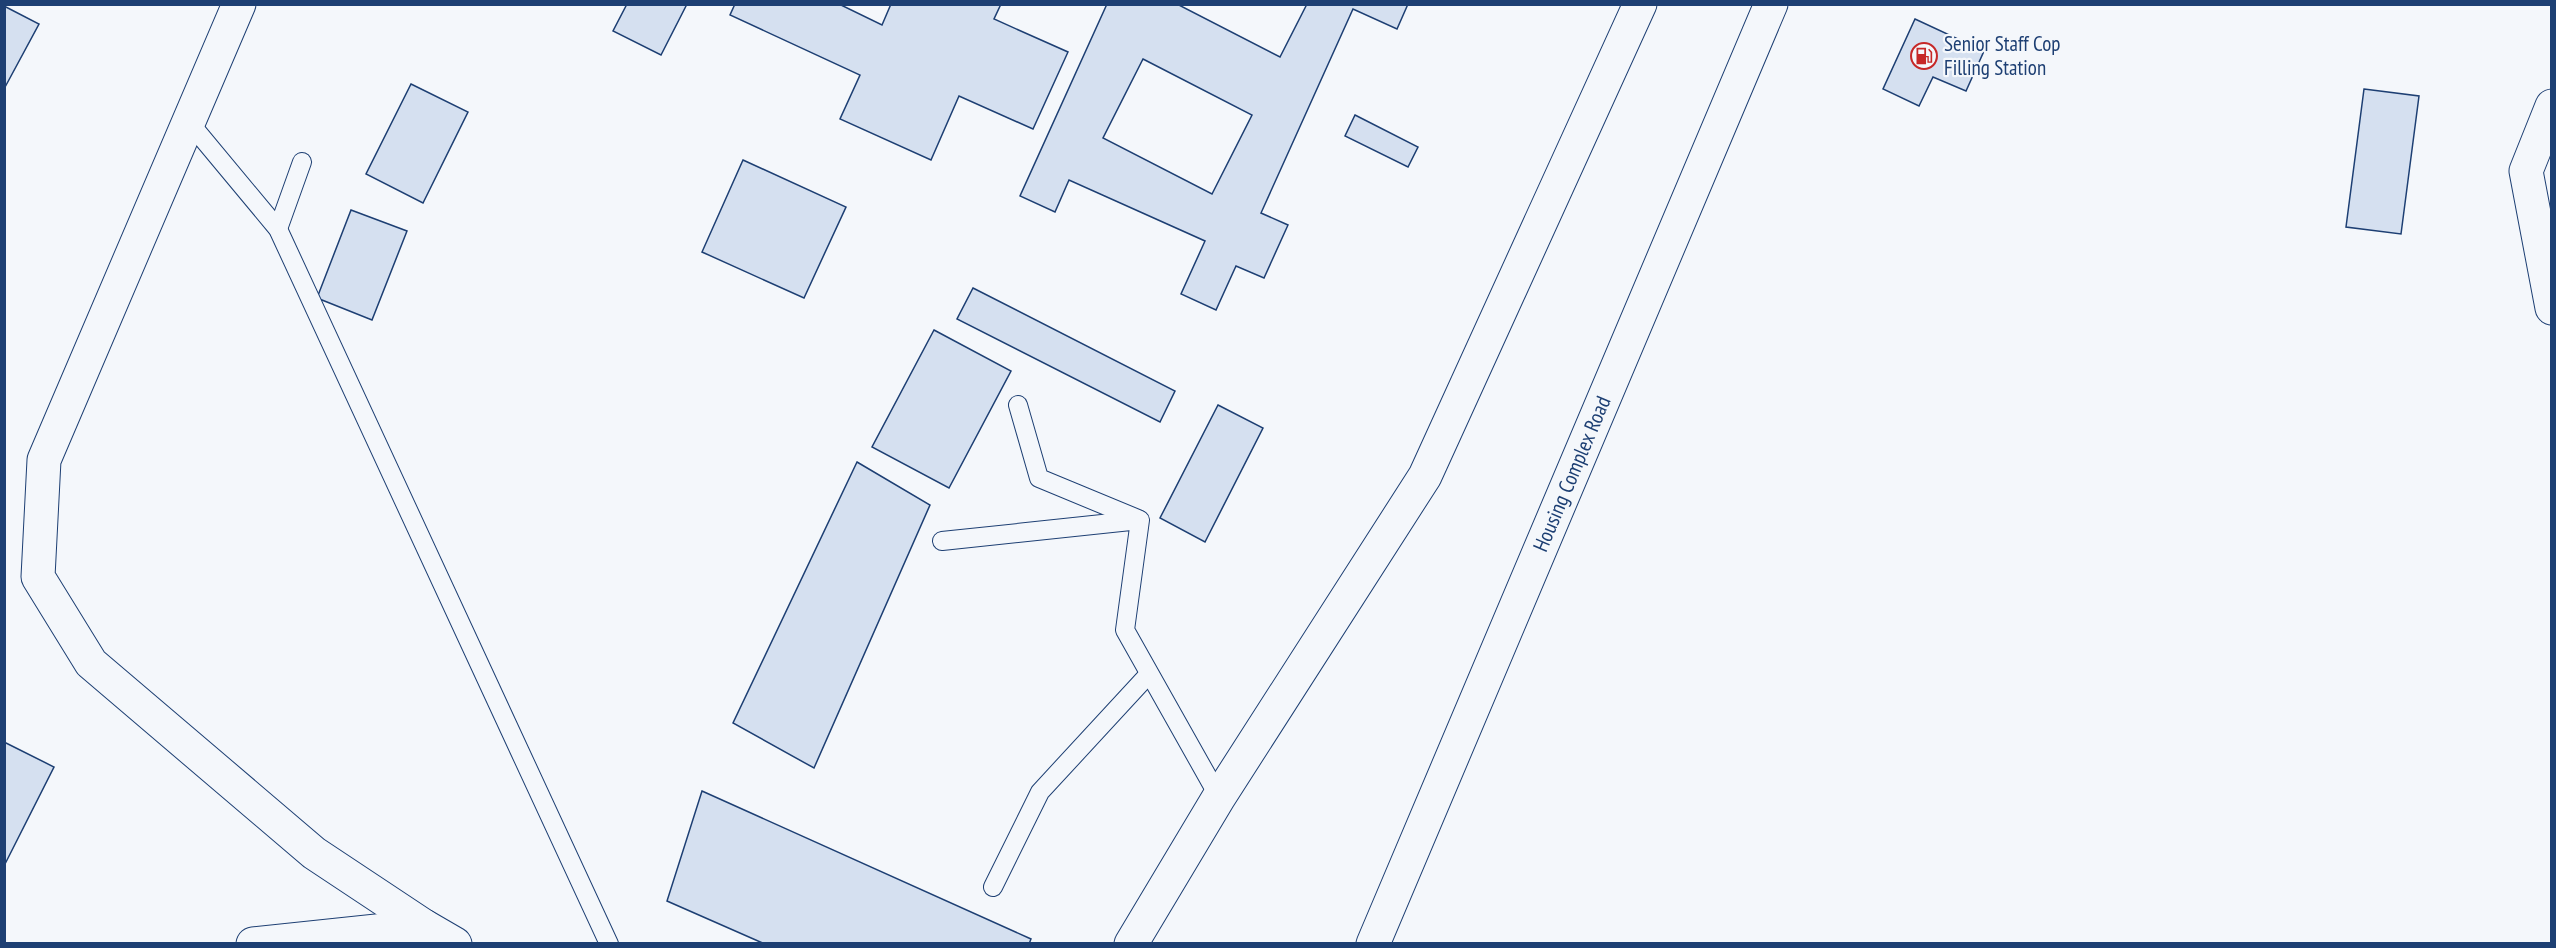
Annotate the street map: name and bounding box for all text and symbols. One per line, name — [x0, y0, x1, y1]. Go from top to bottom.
place label: Senior Staff Cop Filling Station — [1944, 30, 2060, 81]
fuel station icon: Senior Staff Cop Filling Station — [1909, 41, 1939, 71]
street label: Housing Complex Road — [1527, 392, 1616, 556]

